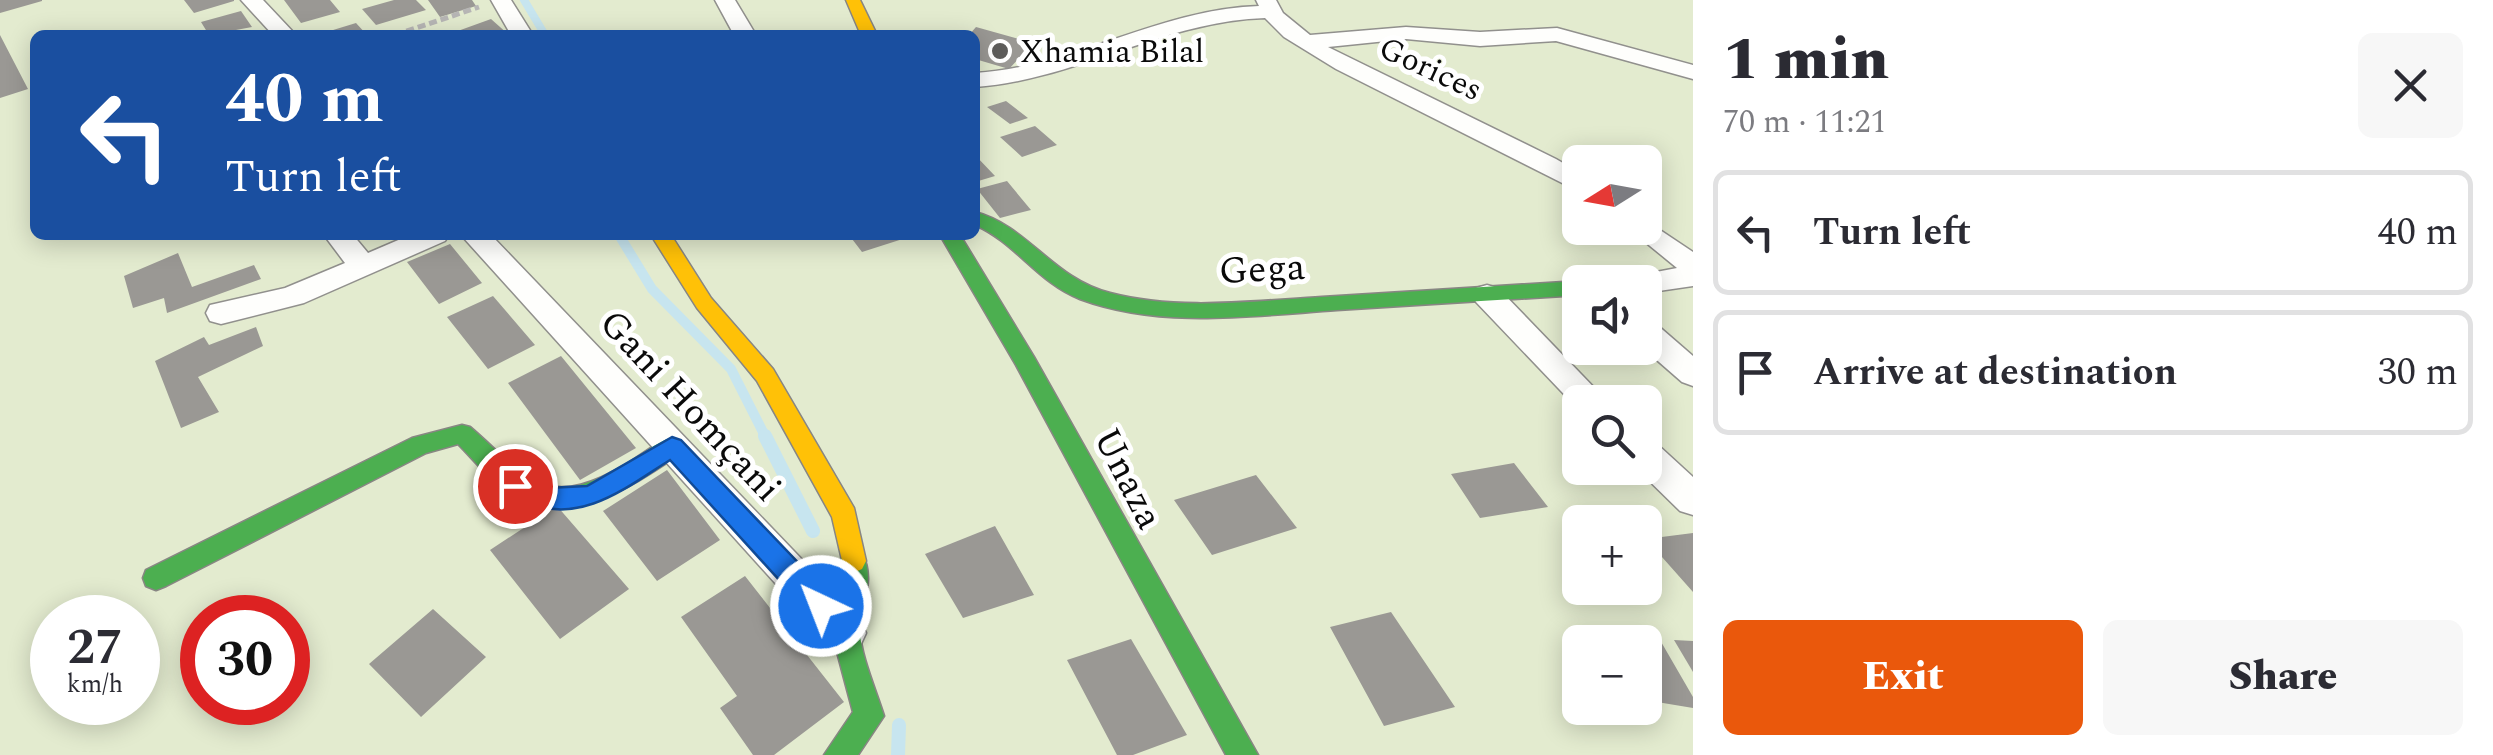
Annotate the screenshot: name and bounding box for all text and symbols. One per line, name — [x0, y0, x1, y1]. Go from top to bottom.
text: 1 min — [1723, 14, 1889, 106]
street label: Gorices — [1371, 24, 1490, 115]
place label: Xhamia Bilal — [1020, 28, 1204, 77]
button: close — [2358, 33, 2463, 138]
marker: Xhamia Bilal — [989, 40, 1011, 62]
text: 40 m — [225, 47, 384, 153]
icon: left — [60, 70, 190, 200]
text: 70 m · 11:21 — [1723, 98, 1887, 147]
text: Turn left — [225, 143, 402, 212]
north arrow — [1562, 145, 1662, 245]
map controls — [1562, 145, 1662, 725]
text: Turn left — [1813, 204, 1971, 262]
text: 40 m — [2378, 204, 2458, 262]
icon: left — [1728, 205, 1783, 260]
street label: Gega — [1217, 239, 1307, 301]
button: sound — [1562, 265, 1662, 365]
street label: Gani Homçani — [585, 297, 795, 516]
text: Arrive at destination — [1813, 344, 2177, 402]
text: 30 m — [2378, 344, 2458, 402]
icon: arrive — [1728, 345, 1783, 400]
button: search — [1562, 385, 1662, 485]
street label: Unaza — [1077, 418, 1178, 540]
pin — [473, 444, 558, 529]
icon: arrive — [488, 459, 543, 514]
button: + — [1562, 505, 1662, 605]
position arrow — [769, 554, 873, 658]
speed limit sign: 30 — [180, 595, 310, 725]
text: 27 — [67, 610, 123, 686]
button: Exit — [1723, 620, 2083, 735]
button: Share — [2103, 620, 2463, 735]
button: − — [1562, 625, 1662, 725]
text: km/h — [67, 666, 123, 704]

